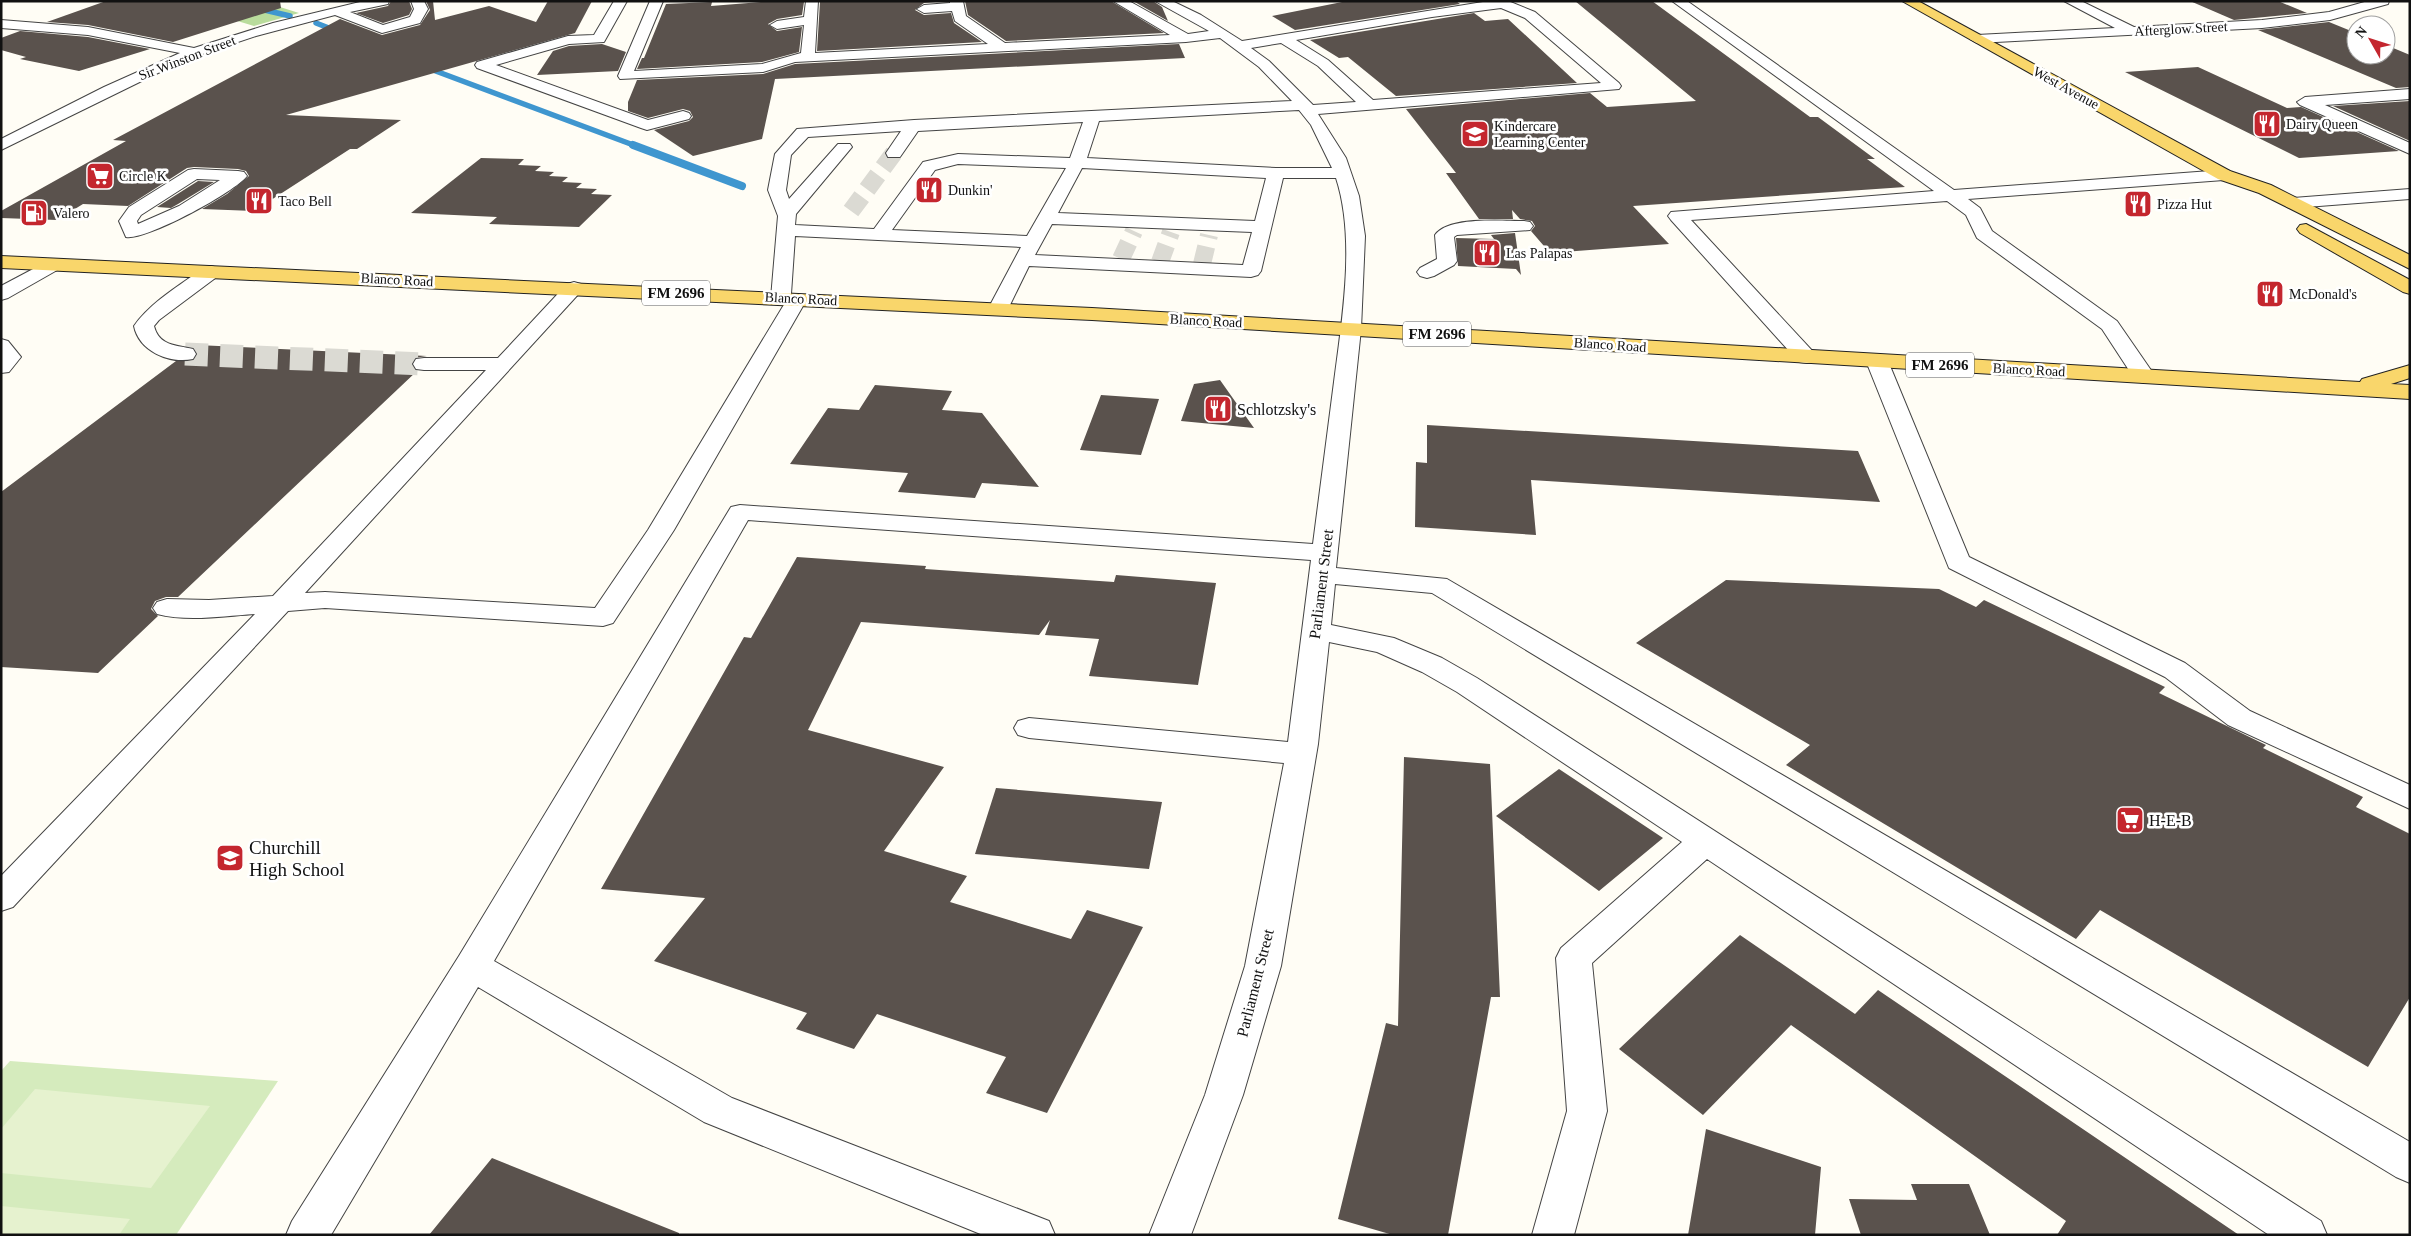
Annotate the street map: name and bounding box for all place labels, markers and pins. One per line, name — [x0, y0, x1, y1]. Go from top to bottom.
restaurant icon: Dairy Queen — [2252, 109, 2282, 139]
place label: Dairy Queen — [2286, 117, 2358, 132]
school or university icon: Kindercare Learning Center — [1460, 119, 1490, 149]
place label: Kindercare Learning Center — [1494, 119, 1586, 150]
supermarket icon: Circle K — [85, 161, 115, 191]
place label: Circle K — [119, 169, 167, 184]
restaurant icon: Dunkin' — [914, 175, 944, 205]
place label: Dunkin' — [948, 183, 993, 198]
restaurant icon: Taco Bell — [244, 186, 274, 216]
restaurant icon: Pizza Hut — [2123, 189, 2153, 219]
place label: Taco Bell — [278, 194, 332, 209]
place label: Pizza Hut — [2157, 197, 2212, 212]
fuel station icon: Valero — [19, 198, 49, 228]
place label: Valero — [53, 206, 90, 221]
restaurant icon: Las Palapas — [1472, 238, 1502, 268]
place label: Las Palapas — [1506, 246, 1572, 261]
restaurant icon: McDonald's — [2255, 279, 2285, 309]
place label: McDonald's — [2289, 287, 2357, 302]
restaurant icon: Schlotzsky's — [1203, 394, 1233, 424]
place label: Schlotzsky's — [1237, 401, 1316, 419]
supermarket icon: H-E-B — [2115, 805, 2145, 835]
place label: H-E-B — [2149, 812, 2192, 829]
place label: Churchill High School — [249, 837, 345, 880]
school or university icon: Churchill High School — [215, 843, 245, 873]

